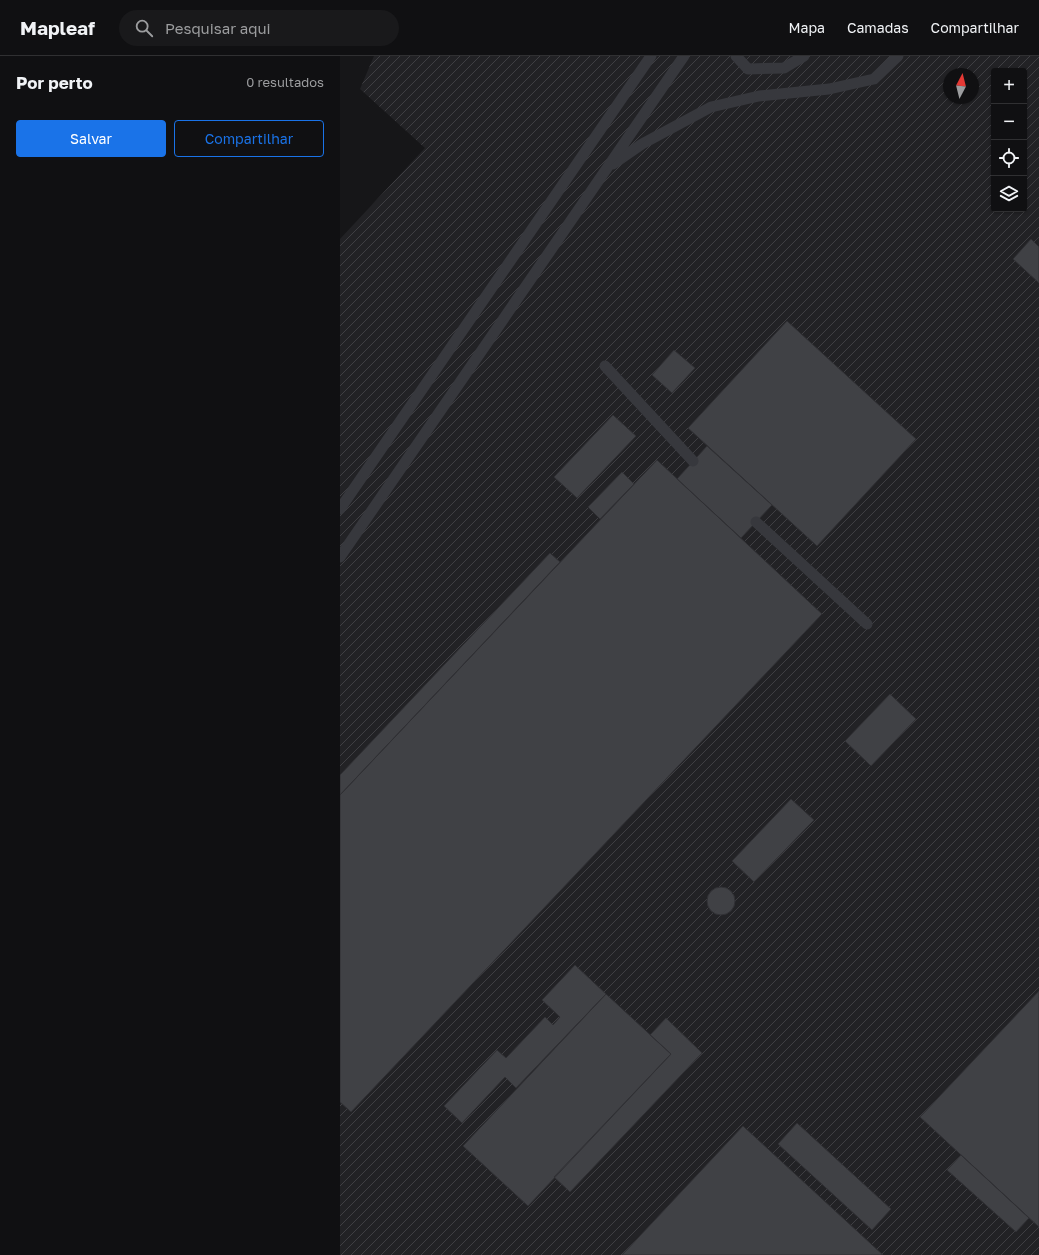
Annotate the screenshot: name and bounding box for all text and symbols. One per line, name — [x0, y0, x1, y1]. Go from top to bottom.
search box — [119, 10, 399, 46]
text: Mapleaf — [20, 16, 95, 39]
icon: search — [133, 17, 155, 39]
text: Pesquisar aqui — [165, 19, 271, 37]
text: Mapa — [788, 19, 825, 36]
text: Camadas — [847, 19, 909, 36]
text: Compartilhar — [931, 19, 1019, 36]
north arrow — [943, 68, 979, 104]
map controls — [991, 68, 1027, 212]
button: + — [991, 68, 1027, 104]
text: Por perto — [16, 72, 93, 93]
text: 0 resultados — [246, 74, 324, 90]
button: − — [991, 104, 1027, 140]
button: Salvar — [16, 120, 166, 157]
button: Compartilhar — [174, 120, 324, 157]
button: locate — [991, 140, 1027, 176]
button: layers — [991, 176, 1027, 212]

